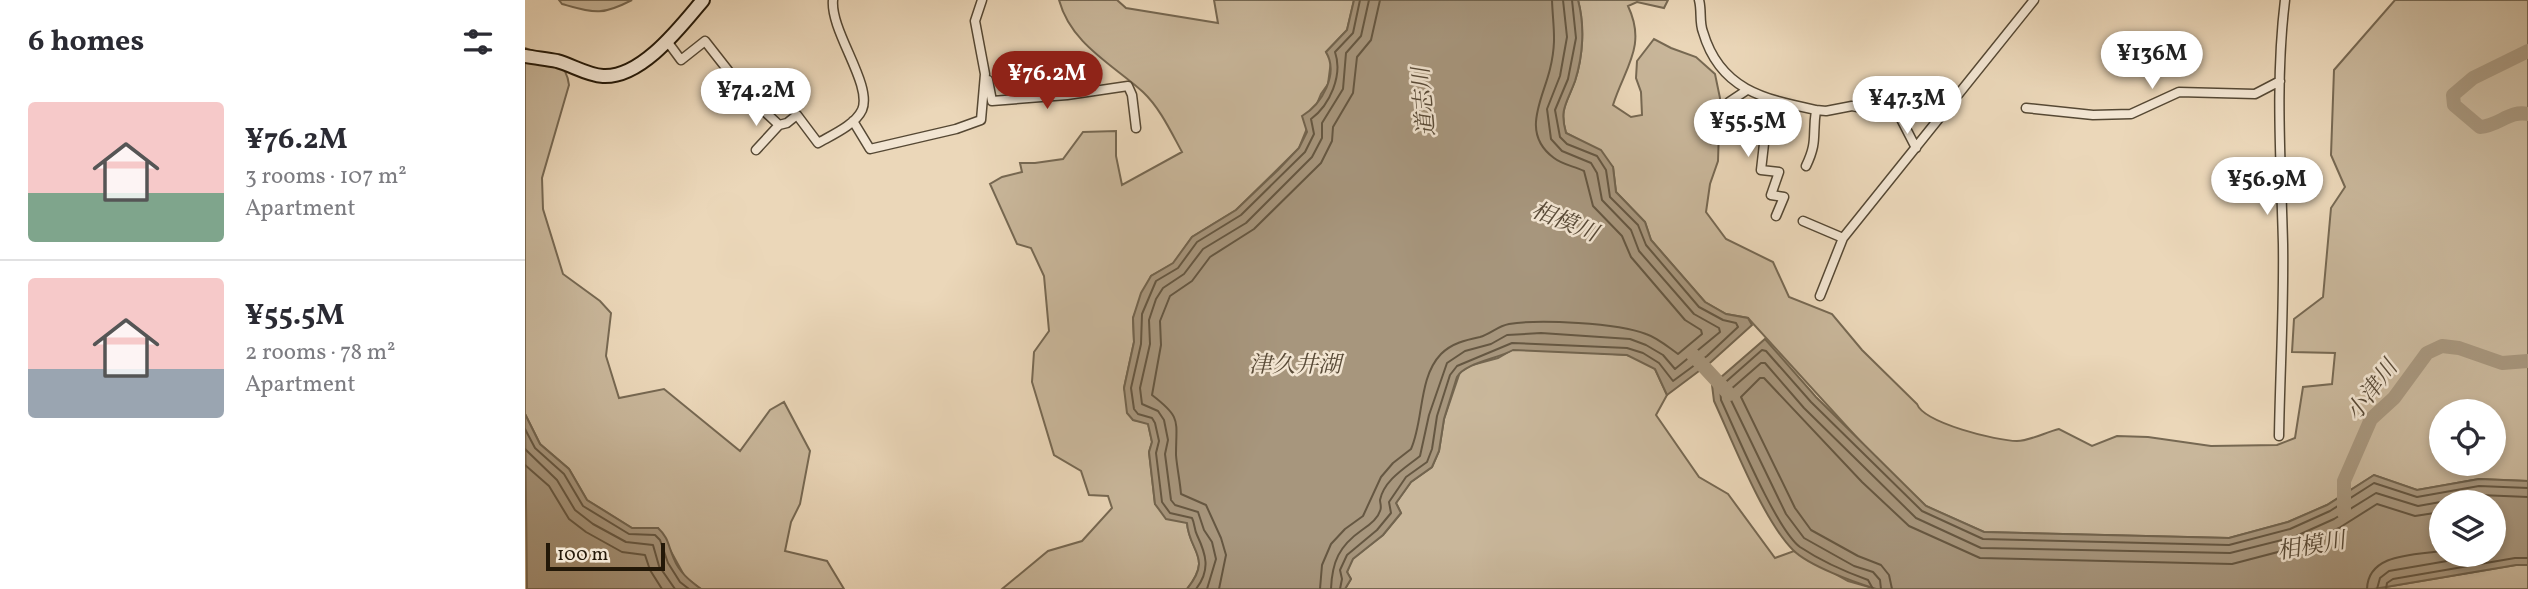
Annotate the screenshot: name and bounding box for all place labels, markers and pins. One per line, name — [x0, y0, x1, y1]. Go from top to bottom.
pin: ¥136M — [2103, 32, 2201, 91]
pin: ¥76.2M — [990, 52, 1104, 111]
pin: ¥74.2M — [699, 68, 813, 128]
pin: ¥47.3M — [1850, 76, 1964, 136]
pin: ¥55.5M — [1691, 100, 1805, 159]
pin: ¥56.9M — [2210, 158, 2324, 217]

